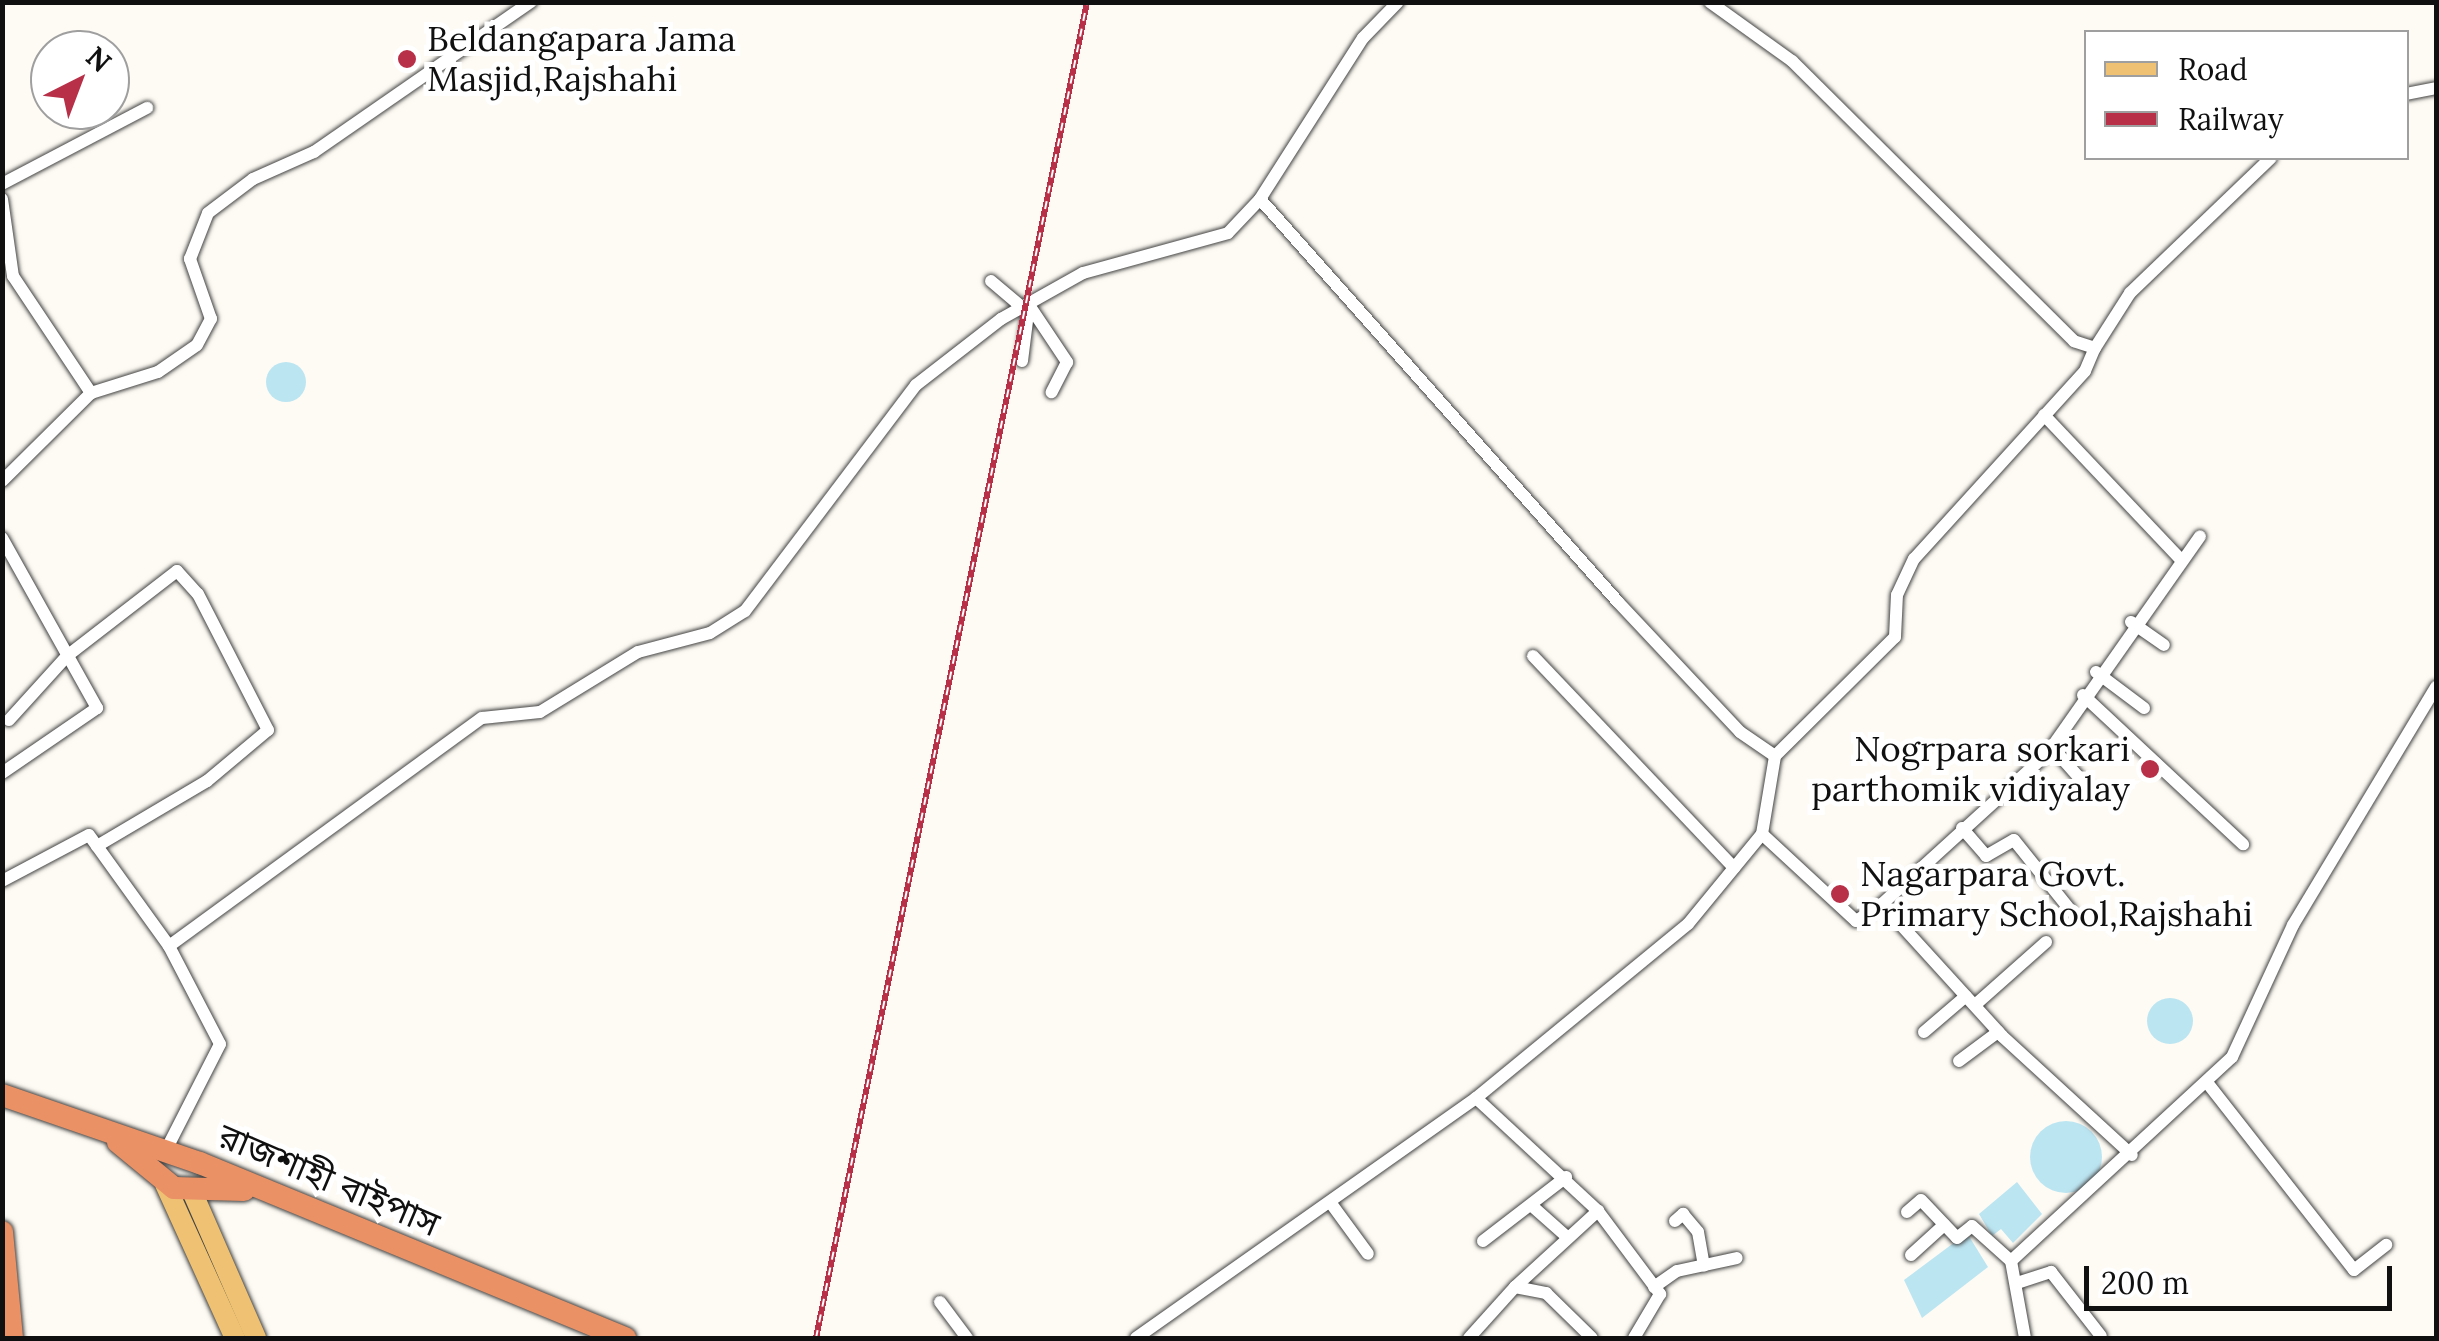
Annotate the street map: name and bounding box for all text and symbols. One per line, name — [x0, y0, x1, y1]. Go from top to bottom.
place label: Beldangapara Jama Masjid,Rajshahi — [427, 18, 736, 100]
north arrow — [30, 30, 130, 130]
legend — [2084, 30, 2409, 160]
text: N — [79, 39, 119, 80]
marker: Beldangapara Jama Masjid,Rajshahi — [396, 48, 418, 70]
text: Road — [2178, 50, 2248, 88]
text: Railway — [2178, 100, 2284, 138]
place label: Nogrpara sorkari parthomik vidiyalay — [1811, 728, 2130, 810]
marker: Nogrpara sorkari parthomik vidiyalay — [2139, 758, 2161, 780]
place label: Nagarpara Govt. Primary School,Rajshahi — [1860, 853, 2253, 935]
marker: Nagarpara Govt. Primary School,Rajshahi — [1829, 883, 1851, 905]
street label: রাজশাহী বাইপাস — [212, 1115, 446, 1245]
scale bar — [2089, 1246, 2396, 1308]
text: 200 m — [2101, 1264, 2189, 1302]

